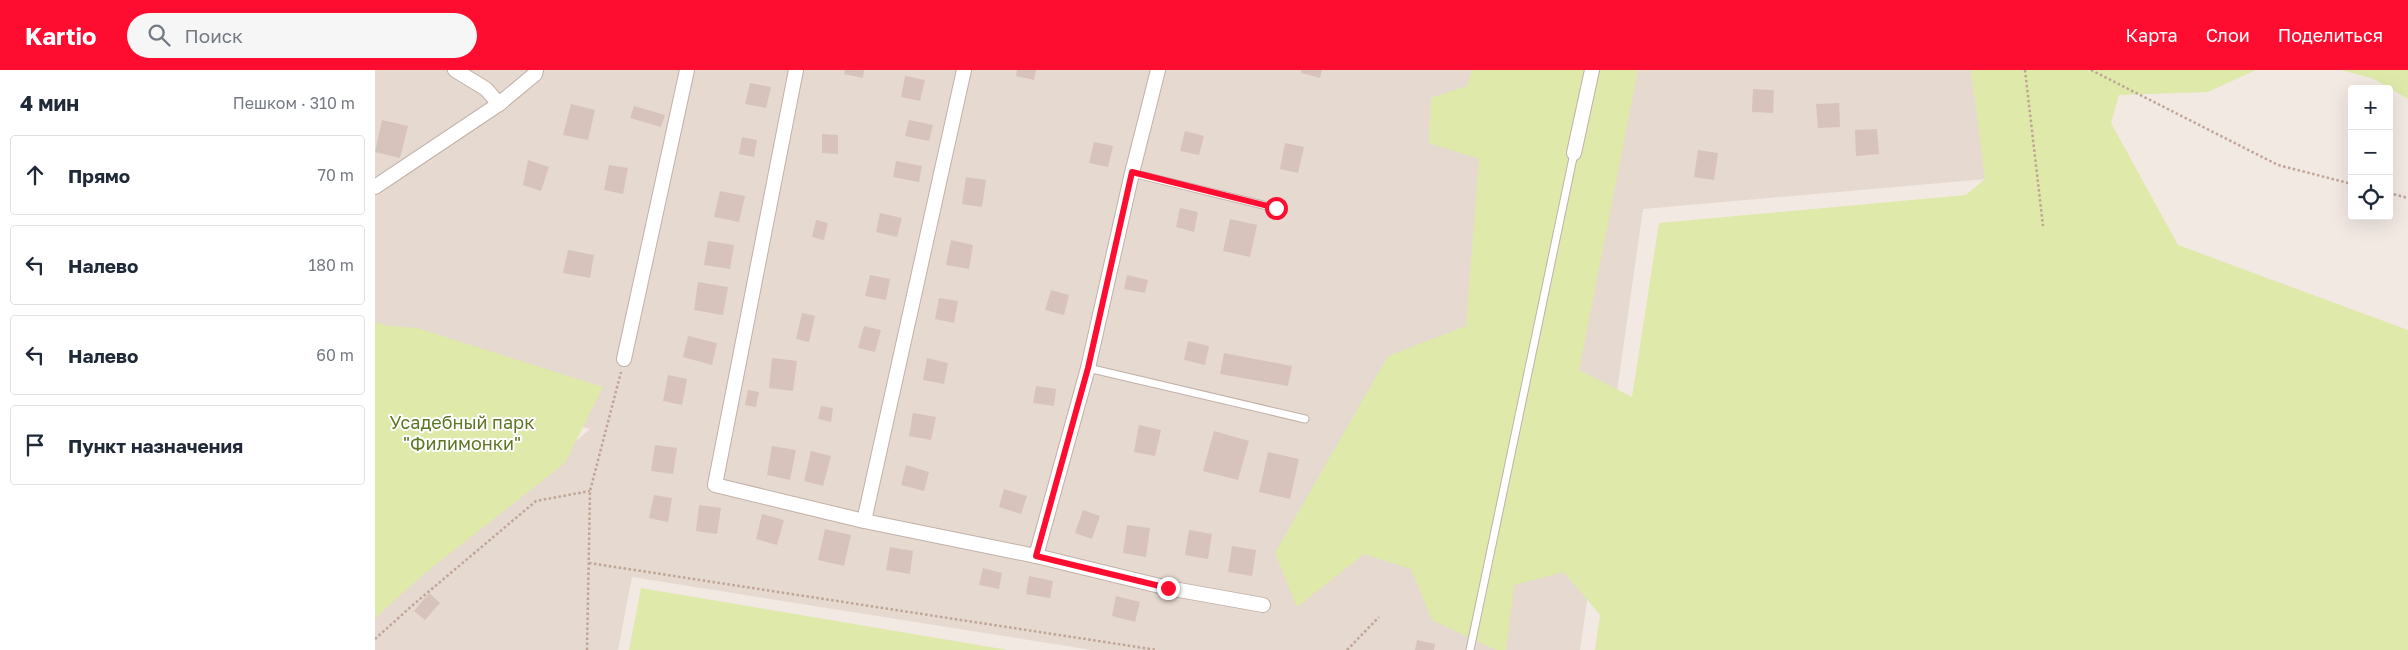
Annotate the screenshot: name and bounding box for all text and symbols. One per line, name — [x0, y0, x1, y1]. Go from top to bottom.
search box — [127, 13, 477, 58]
text: Kartio — [25, 21, 97, 50]
icon: search — [145, 21, 173, 49]
text: Поиск — [185, 24, 243, 47]
text: Карта — [2126, 24, 2178, 46]
text: Слои — [2206, 24, 2250, 46]
text: Поделиться — [2278, 24, 2383, 46]
map controls — [2348, 85, 2393, 220]
button: + — [2348, 85, 2393, 130]
text: 4 мин — [20, 90, 79, 116]
text: Пешком · 310 m — [233, 93, 355, 113]
button: − — [2348, 130, 2393, 175]
icon: ahead — [21, 161, 49, 189]
text: Прямо — [68, 164, 130, 187]
text: 70 m — [317, 165, 354, 185]
button: locate — [2348, 175, 2393, 220]
route start — [1265, 197, 1288, 220]
icon: left — [21, 251, 49, 279]
text: Налево — [68, 254, 138, 277]
text: 180 m — [308, 255, 354, 275]
icon: left — [21, 341, 49, 369]
text: Налево — [68, 344, 138, 367]
text: 60 m — [316, 345, 354, 365]
park label: Усадебный парк "Филимонки" — [390, 411, 535, 454]
icon: arrive — [21, 431, 49, 459]
text: Пункт назначения — [68, 434, 243, 457]
route end — [1157, 577, 1180, 600]

